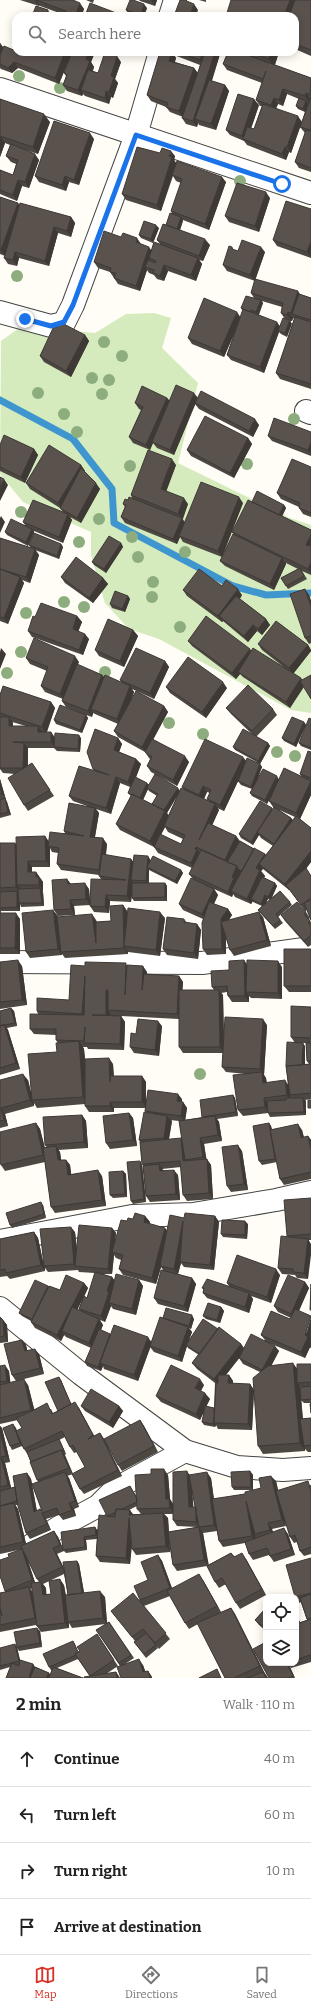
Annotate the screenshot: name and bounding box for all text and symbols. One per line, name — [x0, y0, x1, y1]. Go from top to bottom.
search box — [12, 12, 299, 56]
icon: search — [26, 23, 48, 45]
text: Search here — [58, 25, 141, 43]
route start — [273, 175, 291, 193]
route end — [16, 310, 34, 328]
map controls — [263, 1594, 299, 1666]
button: locate — [263, 1594, 299, 1630]
button: layers — [263, 1630, 299, 1666]
text: 2 min — [16, 1694, 61, 1715]
text: Walk · 110 m — [223, 1697, 295, 1712]
icon: ahead — [16, 1748, 38, 1770]
text: Continue — [54, 1750, 120, 1768]
text: 40 m — [264, 1751, 295, 1766]
icon: left — [16, 1804, 38, 1826]
text: Turn left — [54, 1806, 116, 1824]
text: 60 m — [264, 1807, 295, 1822]
icon: right — [16, 1860, 38, 1882]
text: Turn right — [54, 1862, 127, 1880]
text: 10 m — [266, 1863, 295, 1878]
icon: arrive — [16, 1916, 38, 1938]
text: Arrive at destination — [54, 1918, 201, 1936]
tab: Map — [34, 1964, 56, 2001]
tab: Directions — [125, 1964, 178, 2001]
tab: Saved — [246, 1964, 277, 2001]

